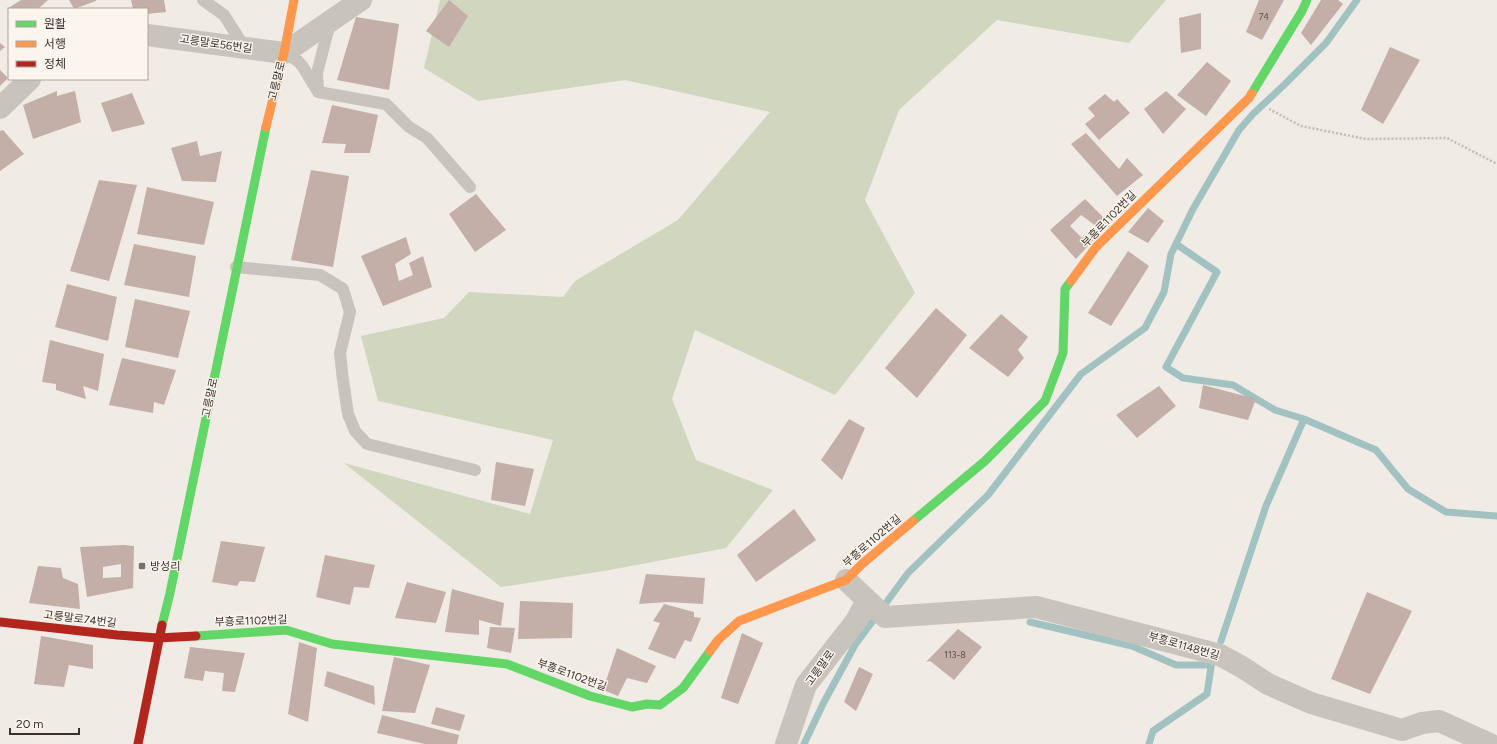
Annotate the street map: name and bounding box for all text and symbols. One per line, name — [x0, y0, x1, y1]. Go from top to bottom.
legend — [8, 8, 148, 80]
house number: 74 — [1259, 11, 1270, 22]
text: 원활 — [44, 17, 66, 31]
street label: 고릉말로56번길 — [179, 32, 253, 56]
text: 서행 — [44, 37, 66, 51]
text: 정체 — [44, 57, 66, 71]
street label: 고릉말로 — [266, 60, 288, 102]
street label: 부흥로1102번길 — [1079, 188, 1139, 250]
street label: 고릉말로 — [199, 377, 221, 419]
street label: 부흥로1102번길 — [840, 512, 904, 570]
place label: 방성리 — [150, 560, 180, 573]
marker: 방성리 — [137, 561, 147, 571]
street label: 고릉말로74번길 — [43, 608, 117, 630]
street label: 부흥로1102번길 — [214, 613, 288, 629]
street label: 부흥로1148번길 — [1147, 630, 1221, 662]
street label: 고릉말로 — [803, 648, 837, 688]
house number: 113-8 — [944, 649, 966, 660]
street label: 부흥로1102번길 — [536, 656, 608, 694]
scale bar — [10, 710, 79, 736]
text: 20 m — [16, 717, 44, 731]

